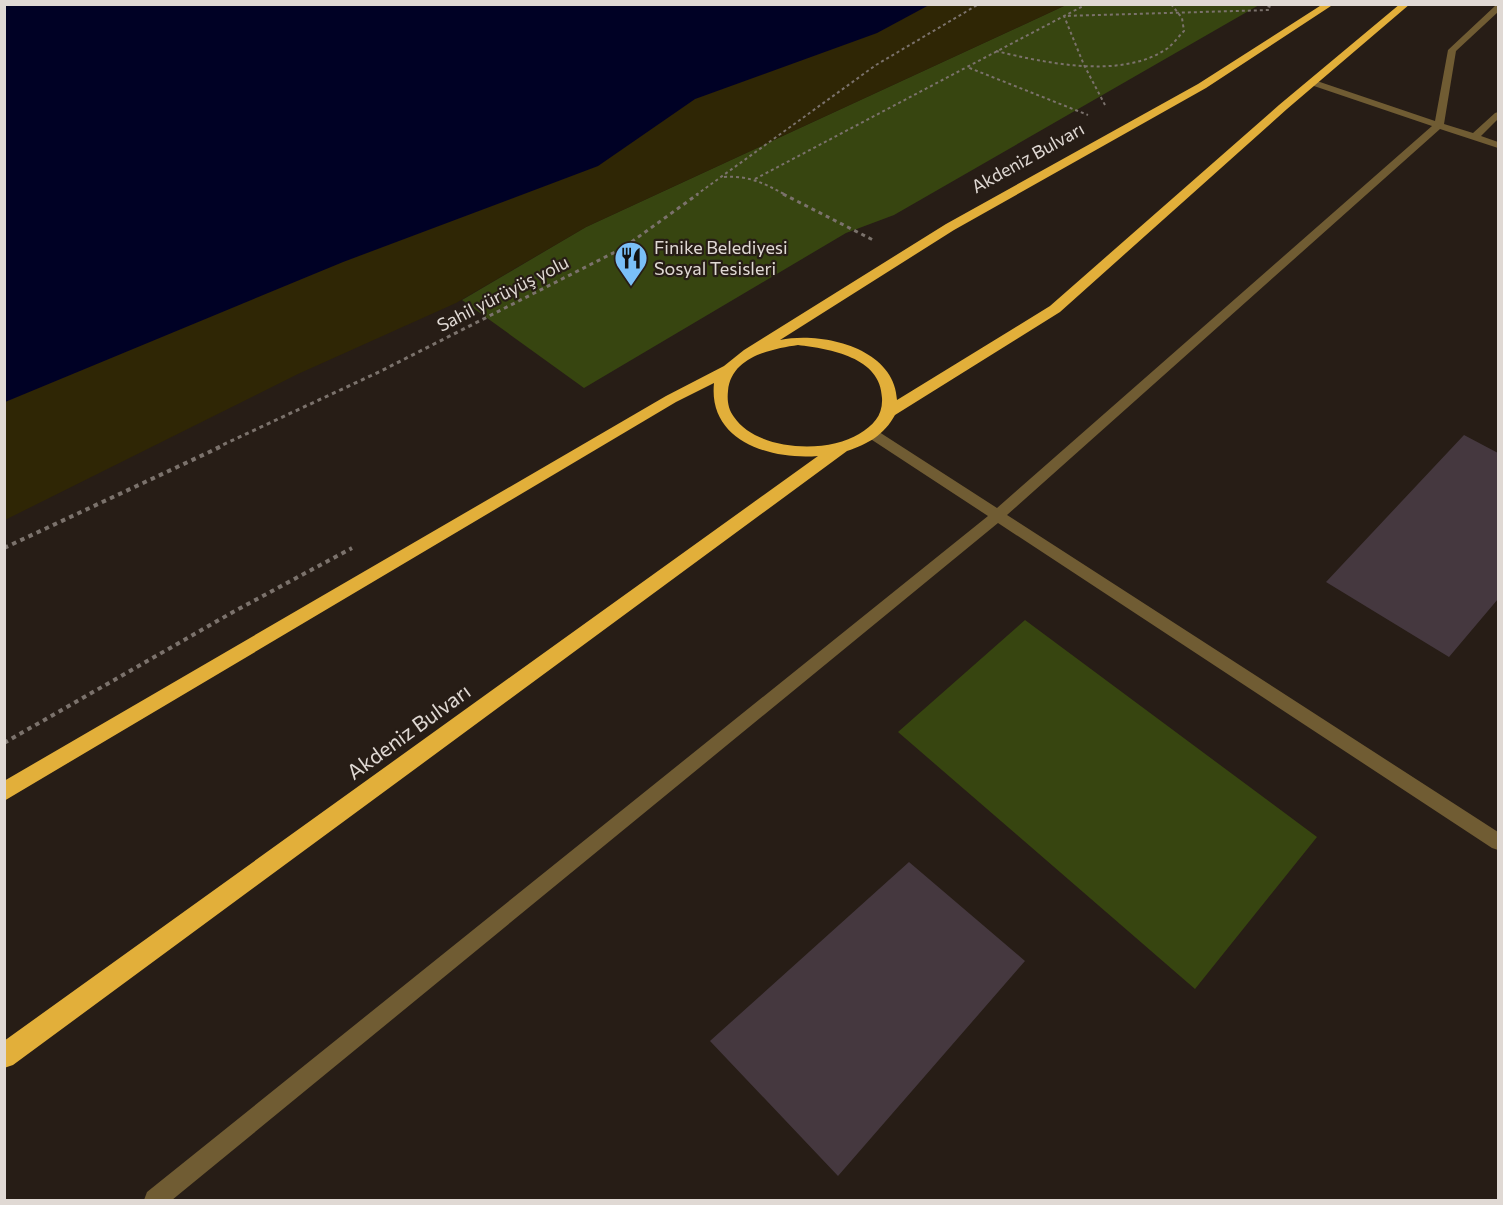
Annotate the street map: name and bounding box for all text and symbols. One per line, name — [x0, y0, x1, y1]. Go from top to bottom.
street label: Akdeniz Bulvarı — [967, 117, 1088, 197]
place label: Finike Belediyesi Sosyal Tesisleri — [654, 236, 788, 279]
restaurant icon: Finike Belediyesi Sosyal Tesisleri — [613, 240, 649, 287]
street label: Sahil yürüyüş yolu — [433, 250, 572, 336]
street label: Akdeniz Bulvarı — [342, 678, 475, 784]

